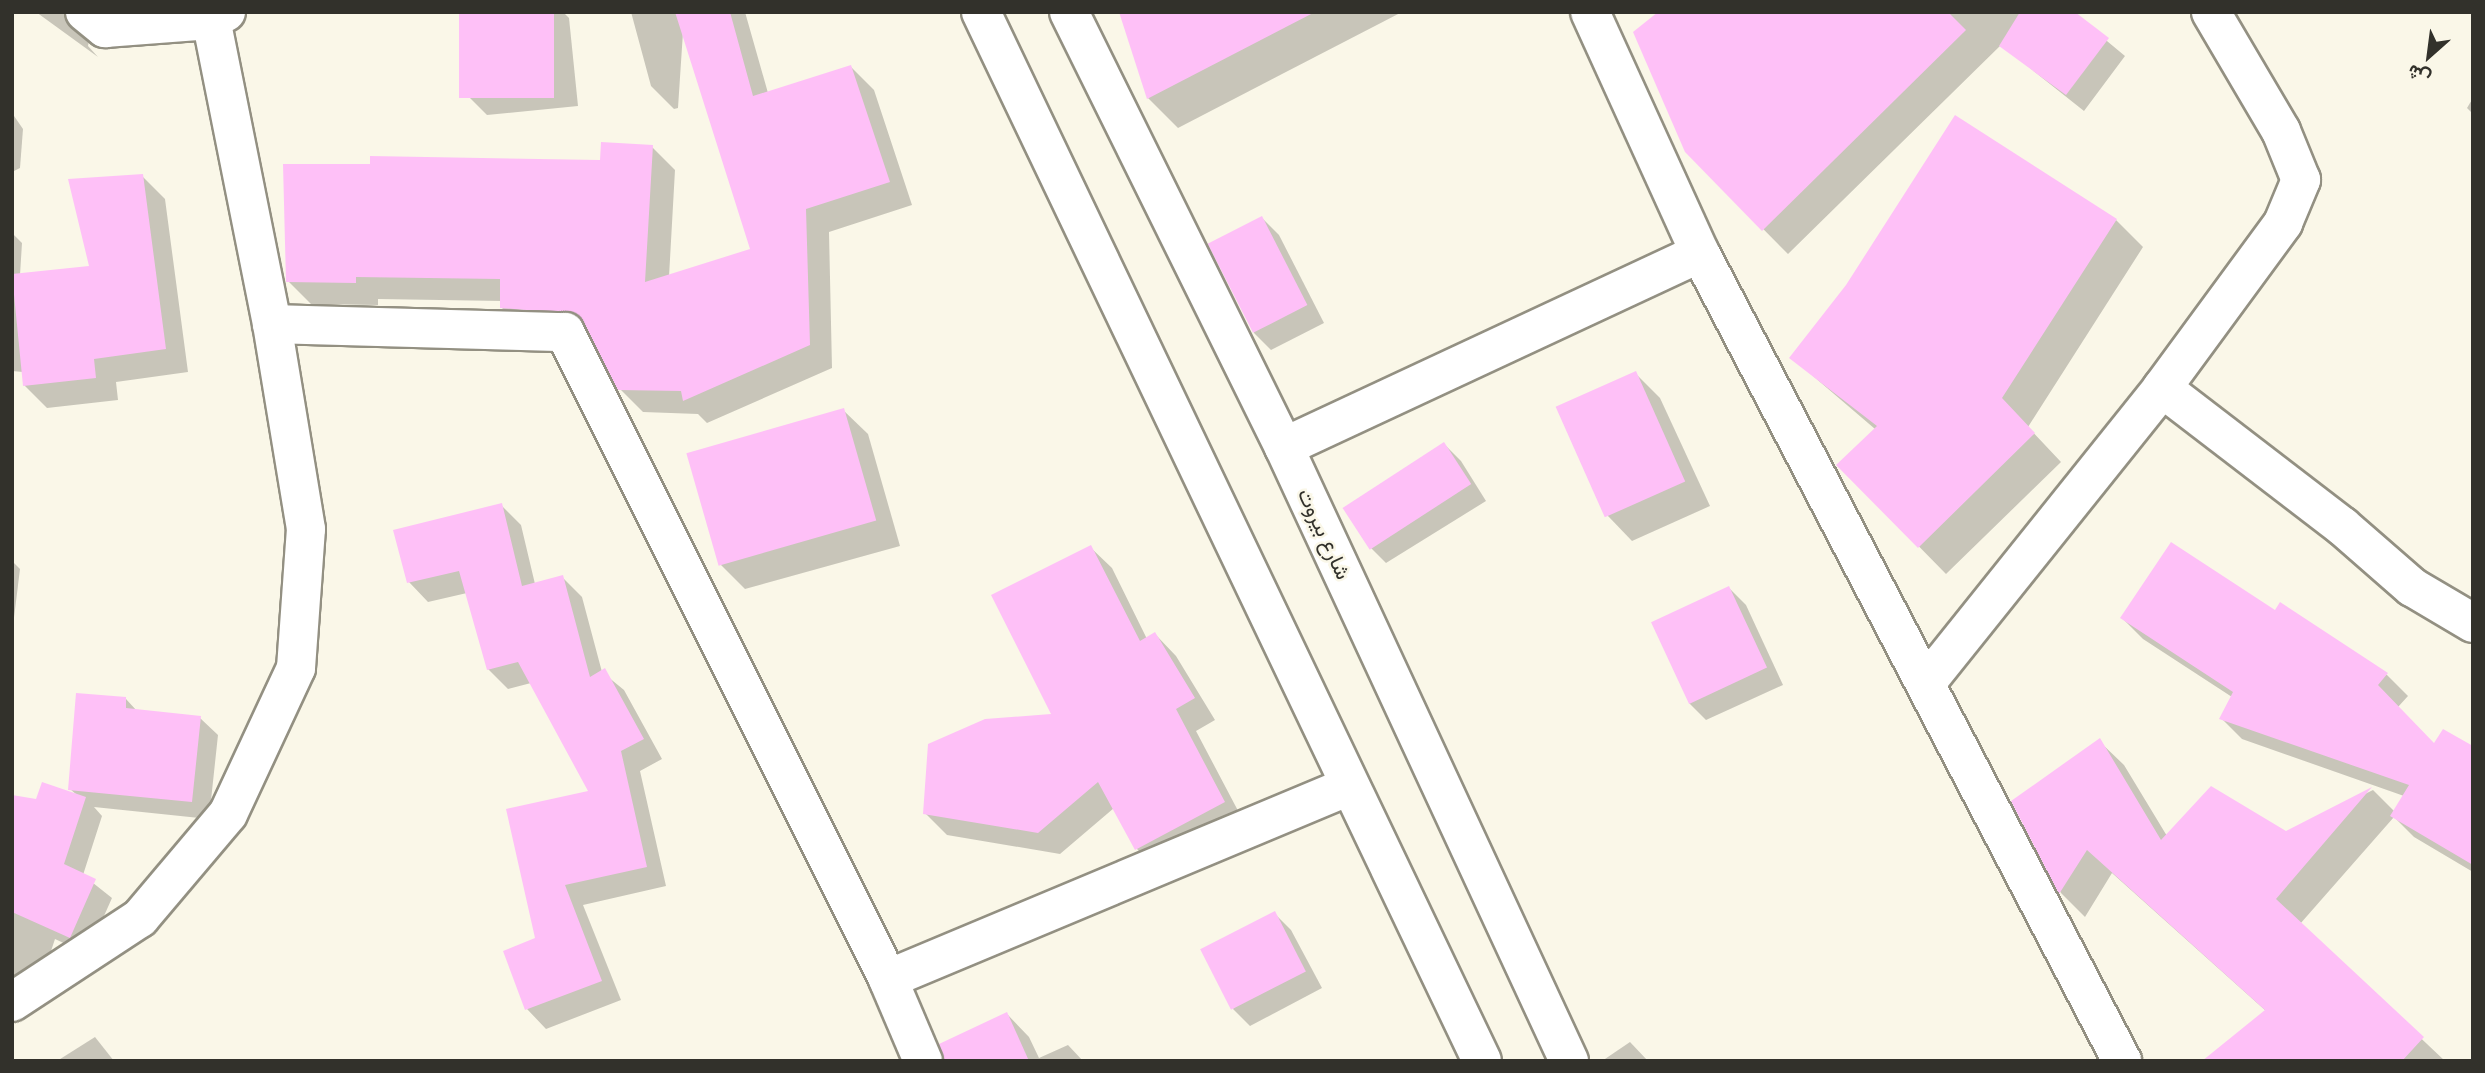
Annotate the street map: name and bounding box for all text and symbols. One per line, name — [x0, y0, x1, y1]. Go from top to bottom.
north arrow — [2394, 21, 2464, 91]
text: ش — [2403, 59, 2434, 90]
street label: شارع بيروت — [1292, 485, 1356, 583]

